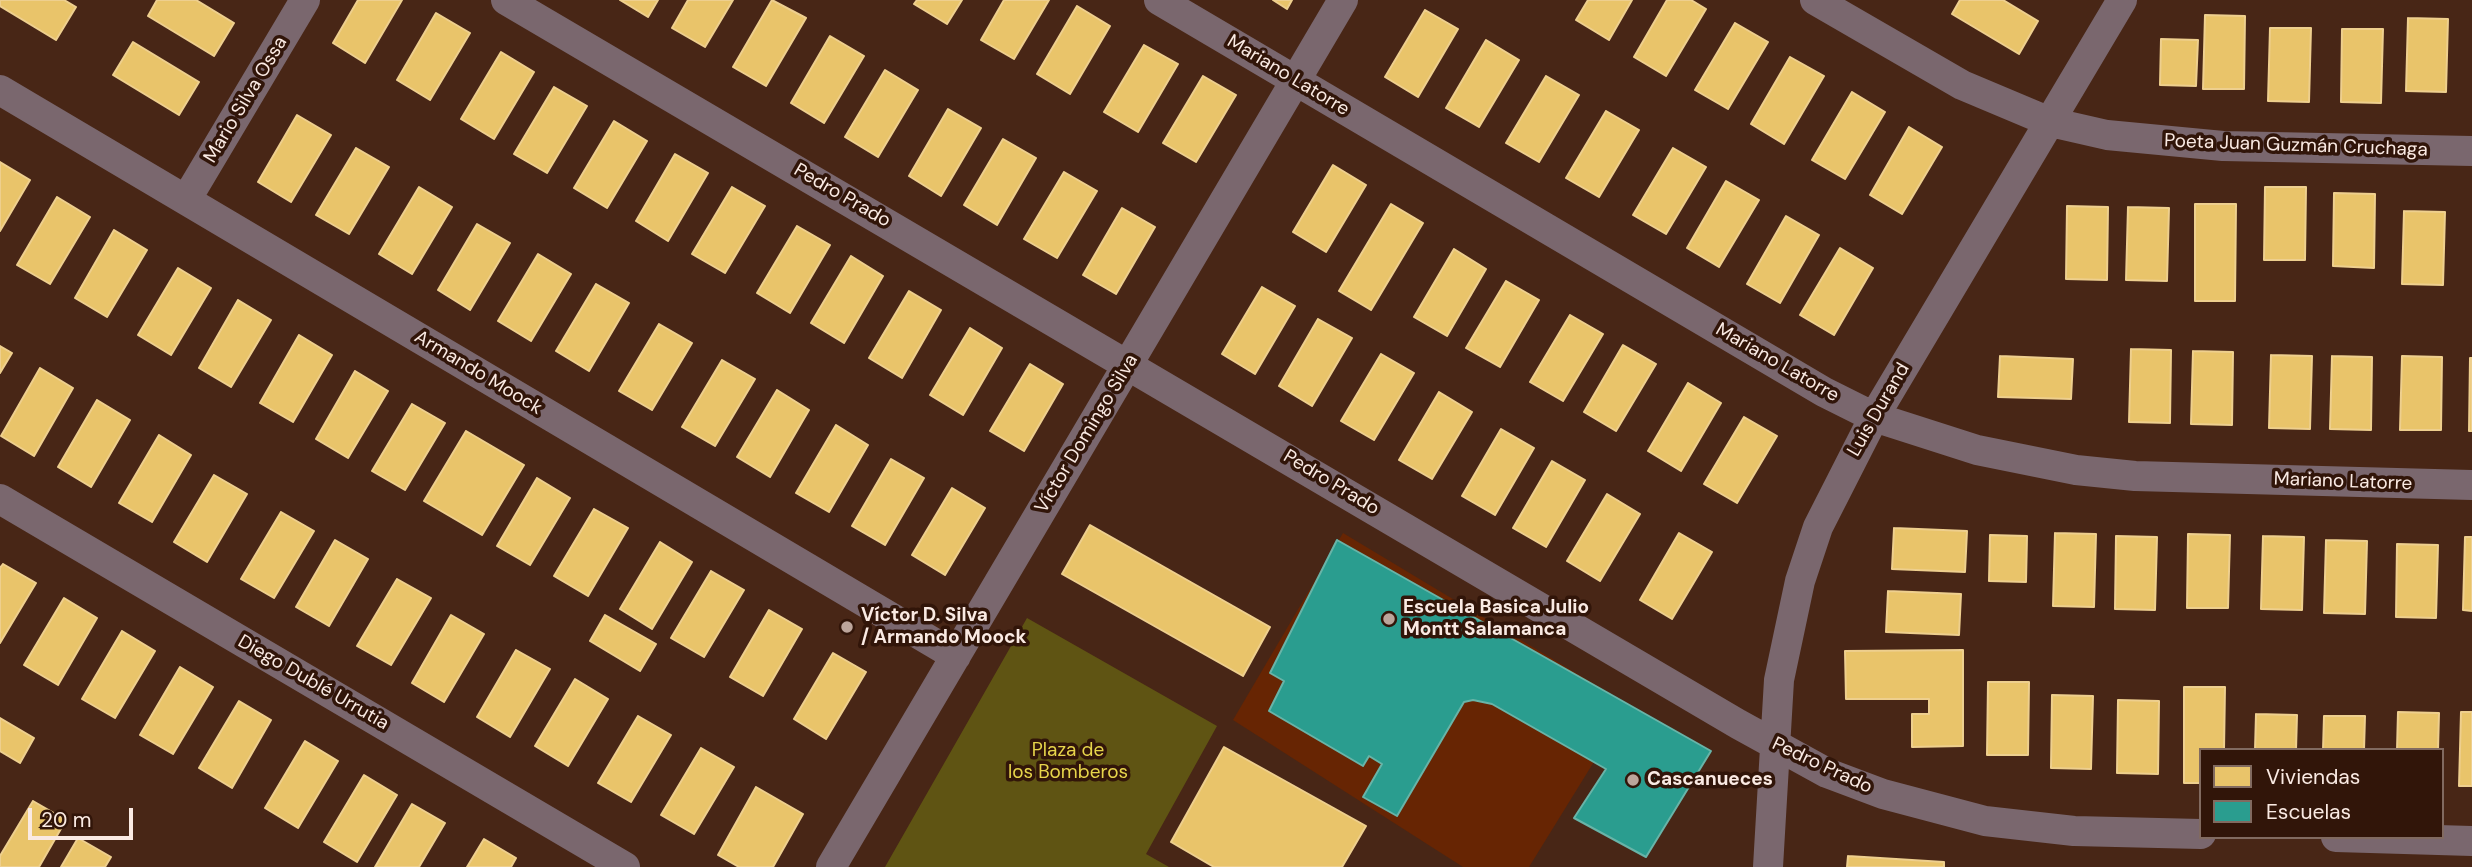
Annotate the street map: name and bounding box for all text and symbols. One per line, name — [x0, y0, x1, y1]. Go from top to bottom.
street label: Mariano Latorre — [1223, 31, 1353, 121]
street label: Mario Silva Ossa — [199, 33, 293, 167]
street label: Poeta Juan Guzmán Cruchaga — [2164, 130, 2428, 162]
street label: Pedro Prado — [790, 159, 894, 233]
street label: Mariano Latorre — [1711, 319, 1843, 407]
street label: Armando Moock — [410, 326, 546, 420]
street label: Víctor Domingo Silva — [1031, 351, 1143, 517]
street label: Luis Durand — [1843, 359, 1915, 461]
street label: Pedro Prado — [1279, 445, 1383, 521]
street label: Mariano Latorre — [2273, 468, 2413, 496]
place label: Escuela Basica Julio Montt Salamanca — [1403, 597, 1589, 641]
place label: Víctor D. Silva / Armando Moock — [861, 605, 1027, 649]
marker: Escuela Basica Julio Montt Salamanca — [1381, 611, 1397, 627]
marker: Víctor D. Silva / Armando Moock — [839, 619, 855, 635]
street label: Diego Dublé Urrutia — [233, 630, 393, 736]
street label: Pedro Prado — [1768, 733, 1876, 799]
park label: Plaza de los Bomberos — [1008, 740, 1128, 784]
legend — [2199, 748, 2444, 839]
text: Viviendas — [2266, 763, 2360, 791]
place label: Cascanueces — [1647, 769, 1773, 791]
marker: Cascanueces — [1625, 772, 1641, 788]
scale bar — [32, 794, 136, 838]
text: Escuelas — [2266, 798, 2351, 826]
text: 20 m — [41, 806, 92, 834]

